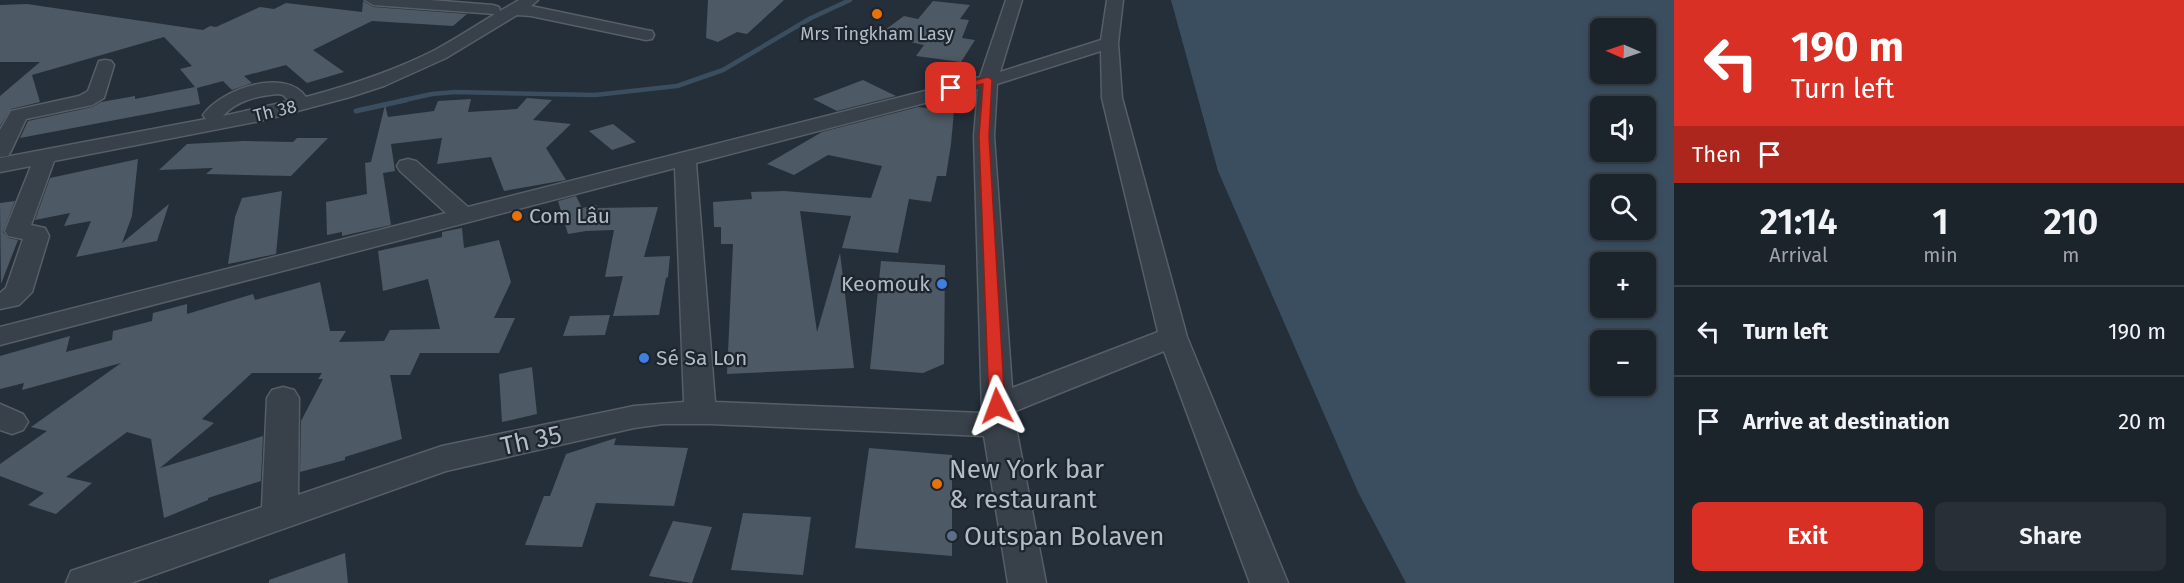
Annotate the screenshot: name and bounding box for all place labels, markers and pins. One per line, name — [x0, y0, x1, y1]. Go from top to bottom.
marker: Mrs Tingkham Lasy — [870, 7, 884, 21]
place label: Mrs Tingkham Lasy — [800, 23, 954, 45]
pin — [925, 62, 976, 113]
place label: Com Lâu — [529, 203, 610, 229]
marker: Com Lâu — [510, 209, 524, 223]
place label: Keomouk — [841, 271, 930, 297]
marker: Keomouk — [935, 277, 949, 291]
place label: Sé Sa Lon — [656, 345, 747, 371]
marker: Sé Sa Lon — [637, 351, 651, 365]
place label: New York bar & restaurant — [949, 454, 1104, 515]
marker: New York bar & restaurant — [930, 477, 944, 491]
place label: Outspan Bolaven — [964, 521, 1164, 552]
marker: Outspan Bolaven — [945, 529, 959, 543]

